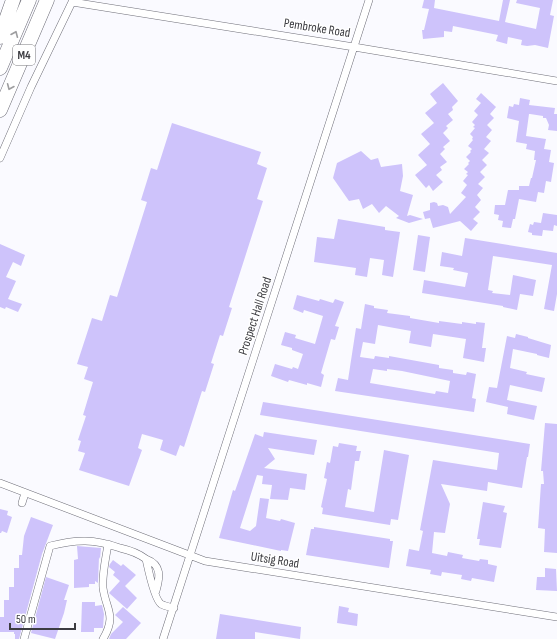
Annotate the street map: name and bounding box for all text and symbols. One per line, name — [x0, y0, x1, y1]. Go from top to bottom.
street label: Pembroke Road — [283, 15, 351, 41]
one-way arrow — [10, 31, 18, 38]
road number: M4 — [13, 45, 35, 65]
one-way arrow — [7, 83, 15, 91]
street label: Prospect Hall Road — [235, 275, 275, 357]
street label: Uitsig Road — [250, 548, 300, 572]
scale bar — [10, 605, 75, 631]
text: 50 m — [16, 612, 36, 627]

